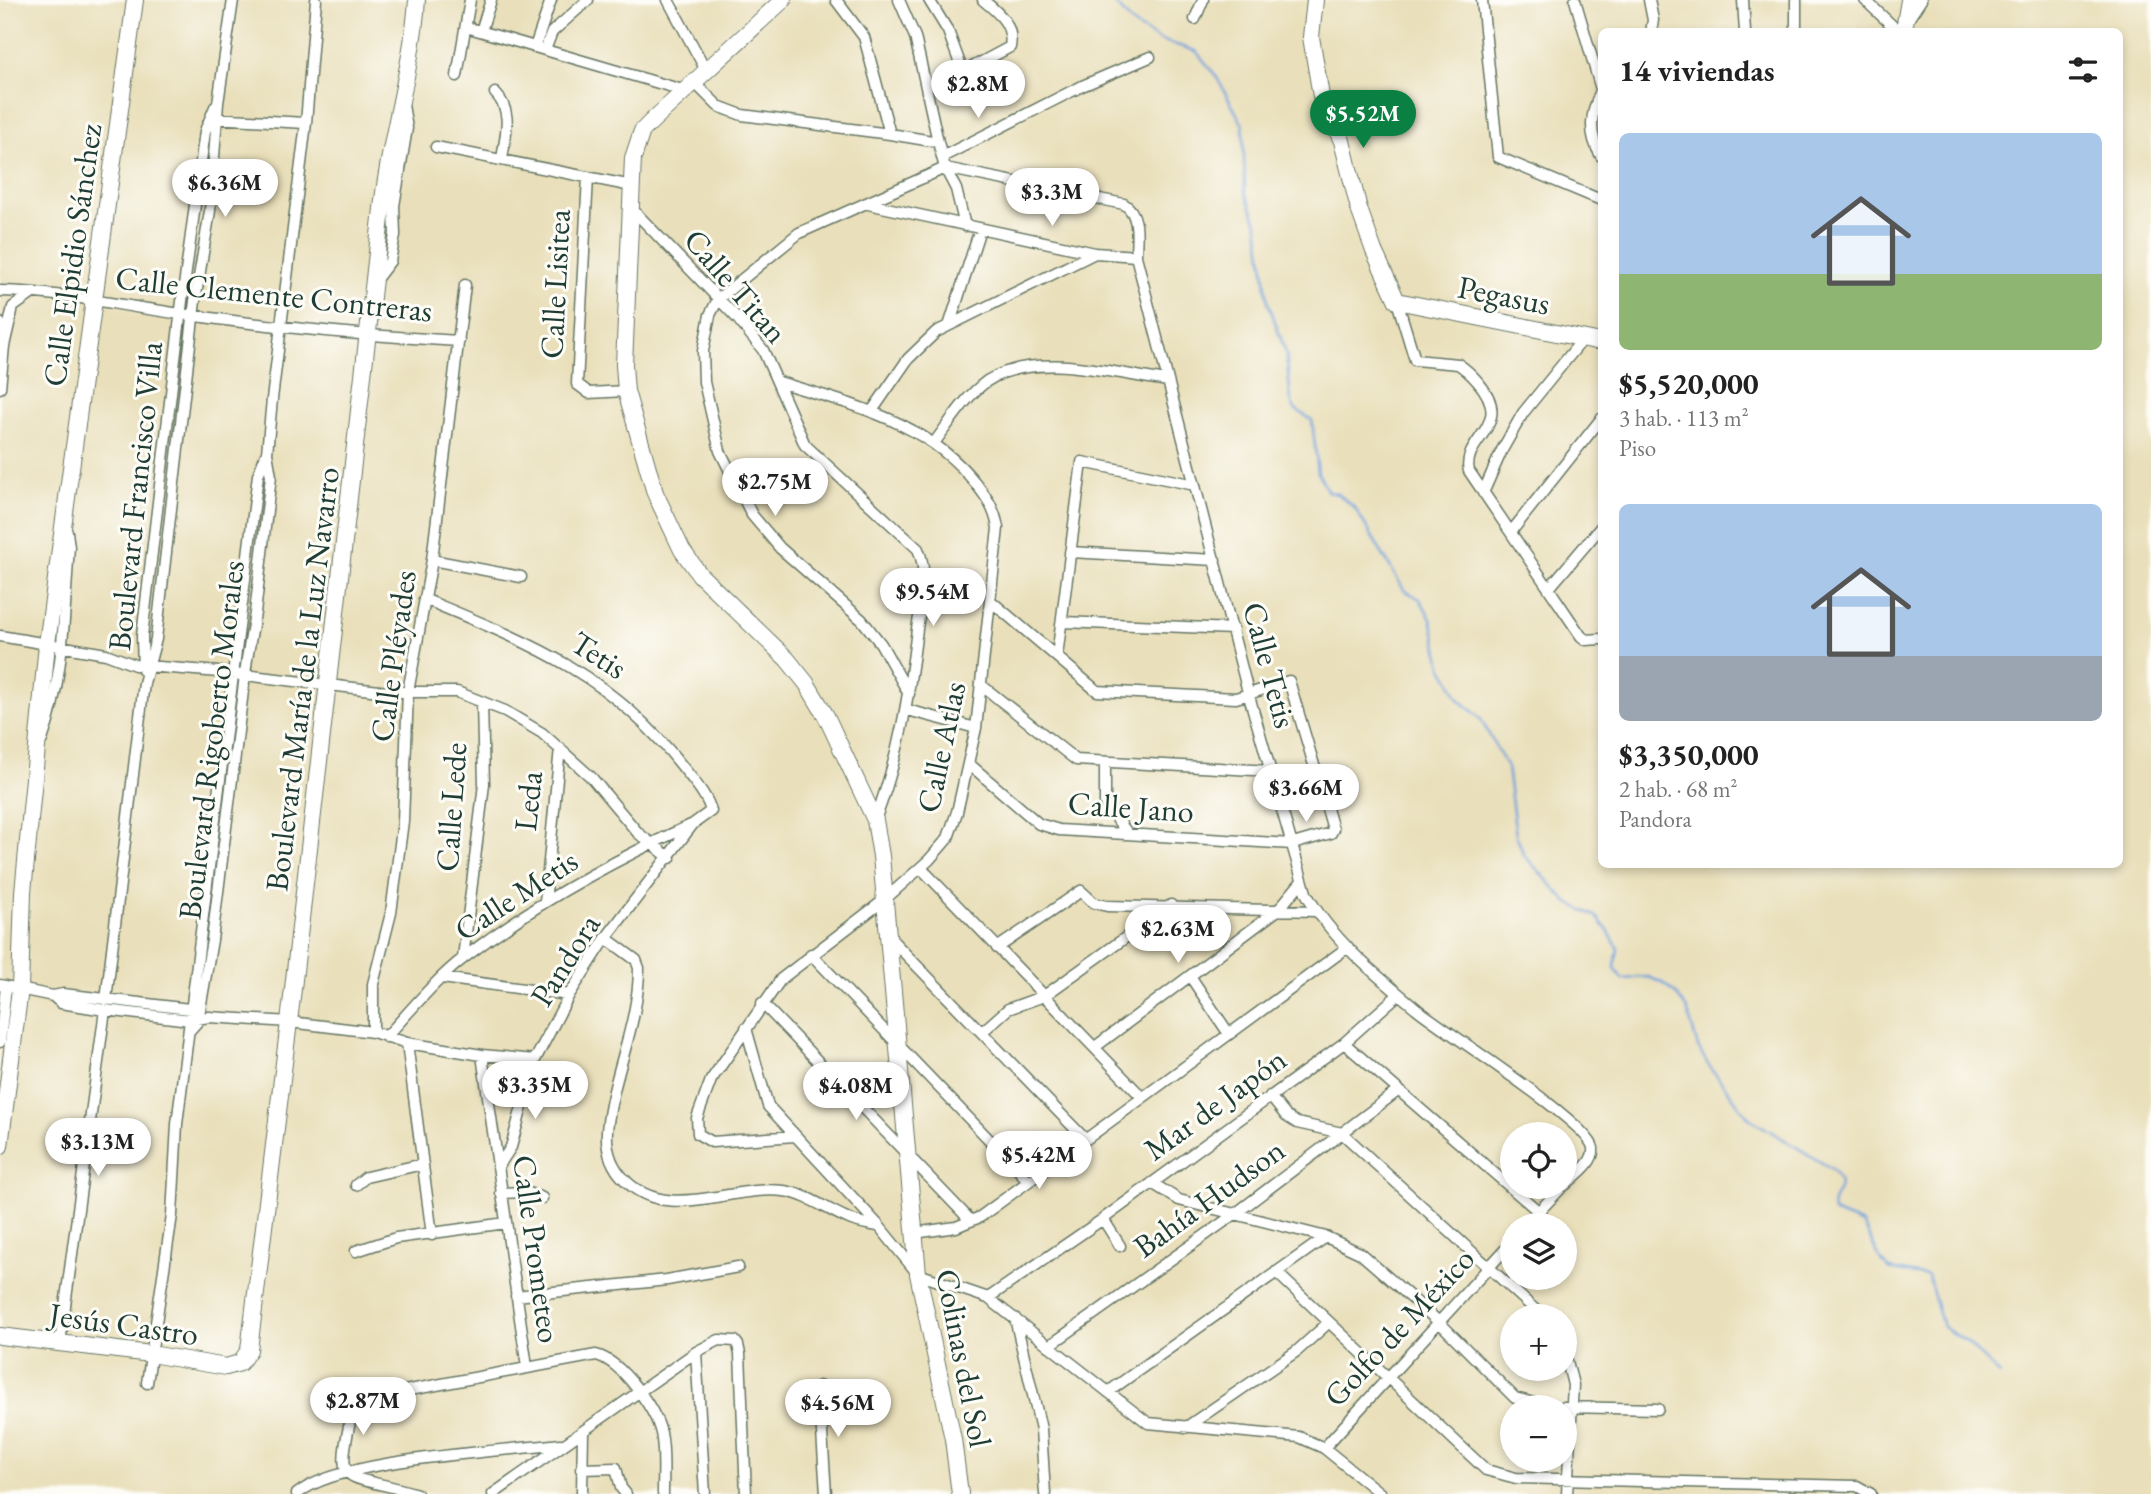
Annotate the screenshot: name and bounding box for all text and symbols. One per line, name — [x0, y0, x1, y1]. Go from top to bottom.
text: 14 viviendas — [1619, 51, 1775, 90]
icon: filters — [2064, 51, 2102, 89]
pin: $2.8M — [929, 60, 1027, 120]
text: $2.8M — [947, 68, 1009, 98]
pin: $5.52M — [1306, 90, 1420, 150]
text: $5.52M — [1326, 98, 1400, 128]
street label: Calle Elpidio Sánchez — [33, 121, 111, 389]
pin: $6.36M — [168, 160, 282, 219]
text: $6.36M — [188, 167, 262, 197]
pin: $3.3M — [1003, 168, 1101, 228]
text: $3.3M — [1021, 176, 1083, 206]
icon: home — [1798, 178, 1924, 304]
street label: Calle Lisitea — [530, 208, 580, 360]
street label: Calle Titan — [675, 220, 797, 352]
street label: Calle Clemente Contreras — [114, 256, 434, 332]
street label: Pegasus — [1454, 266, 1554, 324]
street label: Boulevard Francisco Villa — [98, 339, 172, 653]
text: $5,520,000 — [1619, 364, 1759, 403]
text: 3 hab. · 113 m² — [1619, 403, 1749, 433]
text: Piso — [1619, 433, 1656, 463]
pin: $2.75M — [718, 458, 832, 518]
street label: Boulevard María de la Luz Navarro — [255, 465, 349, 893]
text: $2.75M — [738, 466, 812, 496]
icon: home — [1798, 549, 1924, 675]
street label: Boulevard Rigoberto Morales — [168, 558, 254, 922]
street label: Calle Pléyades — [360, 567, 426, 745]
pin: $9.54M — [876, 568, 990, 628]
text: $9.54M — [896, 576, 970, 606]
street label: Calle Tetis — [1233, 597, 1307, 733]
street label: Tetis — [563, 621, 635, 689]
street label: Calle Atlas — [907, 678, 975, 816]
text: $3,350,000 — [1619, 735, 1759, 774]
street label: Calle Lede — [426, 741, 476, 873]
pin: $3.66M — [1249, 764, 1363, 824]
street label: Leda — [504, 769, 552, 833]
text: $3.66M — [1269, 772, 1343, 802]
text: 2 hab. · 68 m² — [1619, 774, 1738, 804]
street label: Calle Jano — [1067, 782, 1195, 832]
text: Pandora — [1619, 804, 1692, 834]
street label: Calle Metis — [446, 840, 586, 950]
street label: Pandora — [520, 906, 610, 1014]
pin: $2.63M — [1121, 906, 1235, 965]
text: $2.63M — [1141, 913, 1215, 943]
street label: Mar de Japón — [1135, 1038, 1295, 1170]
pin: $3.35M — [478, 1062, 592, 1121]
pin: $4.08M — [799, 1062, 913, 1122]
text: $3.35M — [498, 1069, 572, 1099]
text: $4.08M — [819, 1070, 893, 1100]
pin: $3.13M — [41, 1118, 155, 1178]
map controls — [1500, 1122, 1577, 1472]
button: locate — [1500, 1122, 1577, 1199]
text: $3.13M — [61, 1126, 135, 1156]
street label: Bahía Hudson — [1125, 1129, 1293, 1267]
pin: $5.42M — [982, 1132, 1096, 1191]
text: $5.42M — [1002, 1139, 1076, 1169]
street label: Calle Prometeo — [503, 1152, 571, 1346]
button: layers — [1500, 1213, 1577, 1290]
street label: Golfo de México — [1314, 1238, 1484, 1416]
street label: Colinas del Sol — [926, 1265, 1002, 1451]
street label: Jesús Castro — [44, 1292, 201, 1355]
button: + — [1500, 1304, 1577, 1381]
pin: $2.87M — [306, 1378, 420, 1437]
pin: $4.56M — [781, 1380, 895, 1439]
text: $2.87M — [326, 1385, 400, 1415]
text: $4.56M — [801, 1387, 875, 1417]
button: − — [1500, 1395, 1577, 1472]

